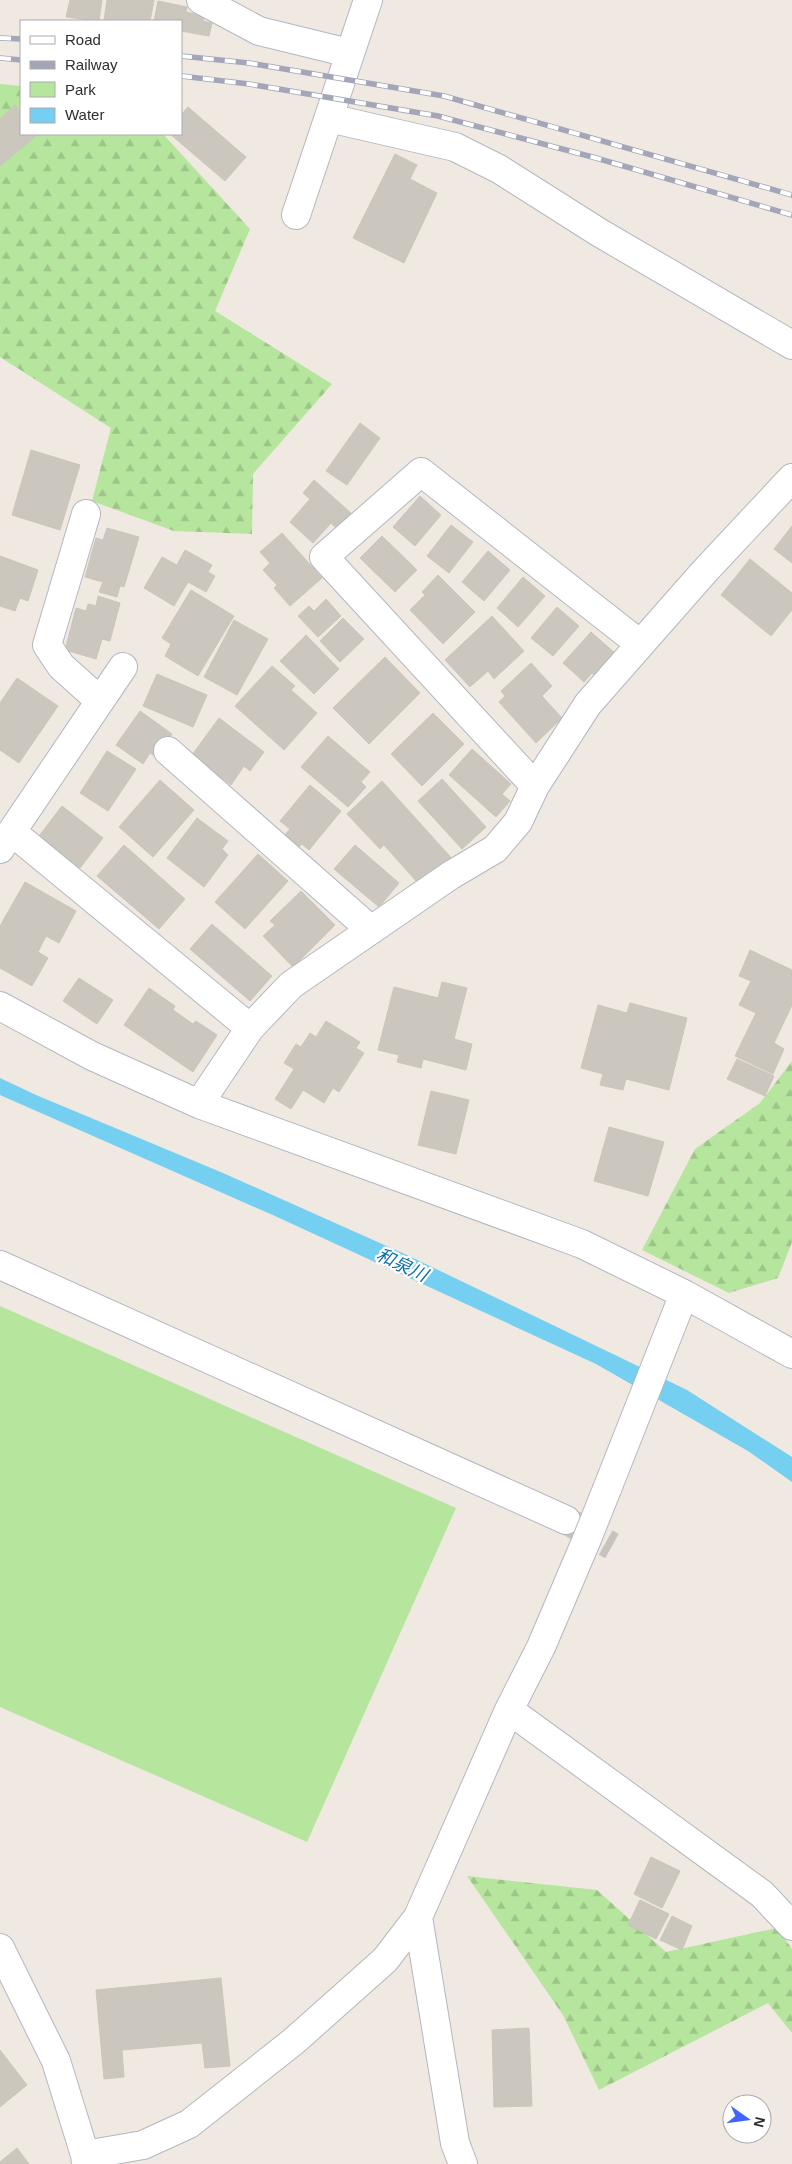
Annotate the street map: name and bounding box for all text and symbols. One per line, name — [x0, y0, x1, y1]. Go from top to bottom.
legend — [20, 20, 182, 135]
text: Road — [65, 31, 101, 48]
text: Railway — [65, 56, 118, 73]
text: Park — [65, 81, 96, 98]
text: Water — [65, 106, 104, 123]
water label: 和泉川 — [373, 1245, 433, 1286]
north arrow — [722, 2094, 772, 2144]
text: N — [751, 2115, 769, 2129]

